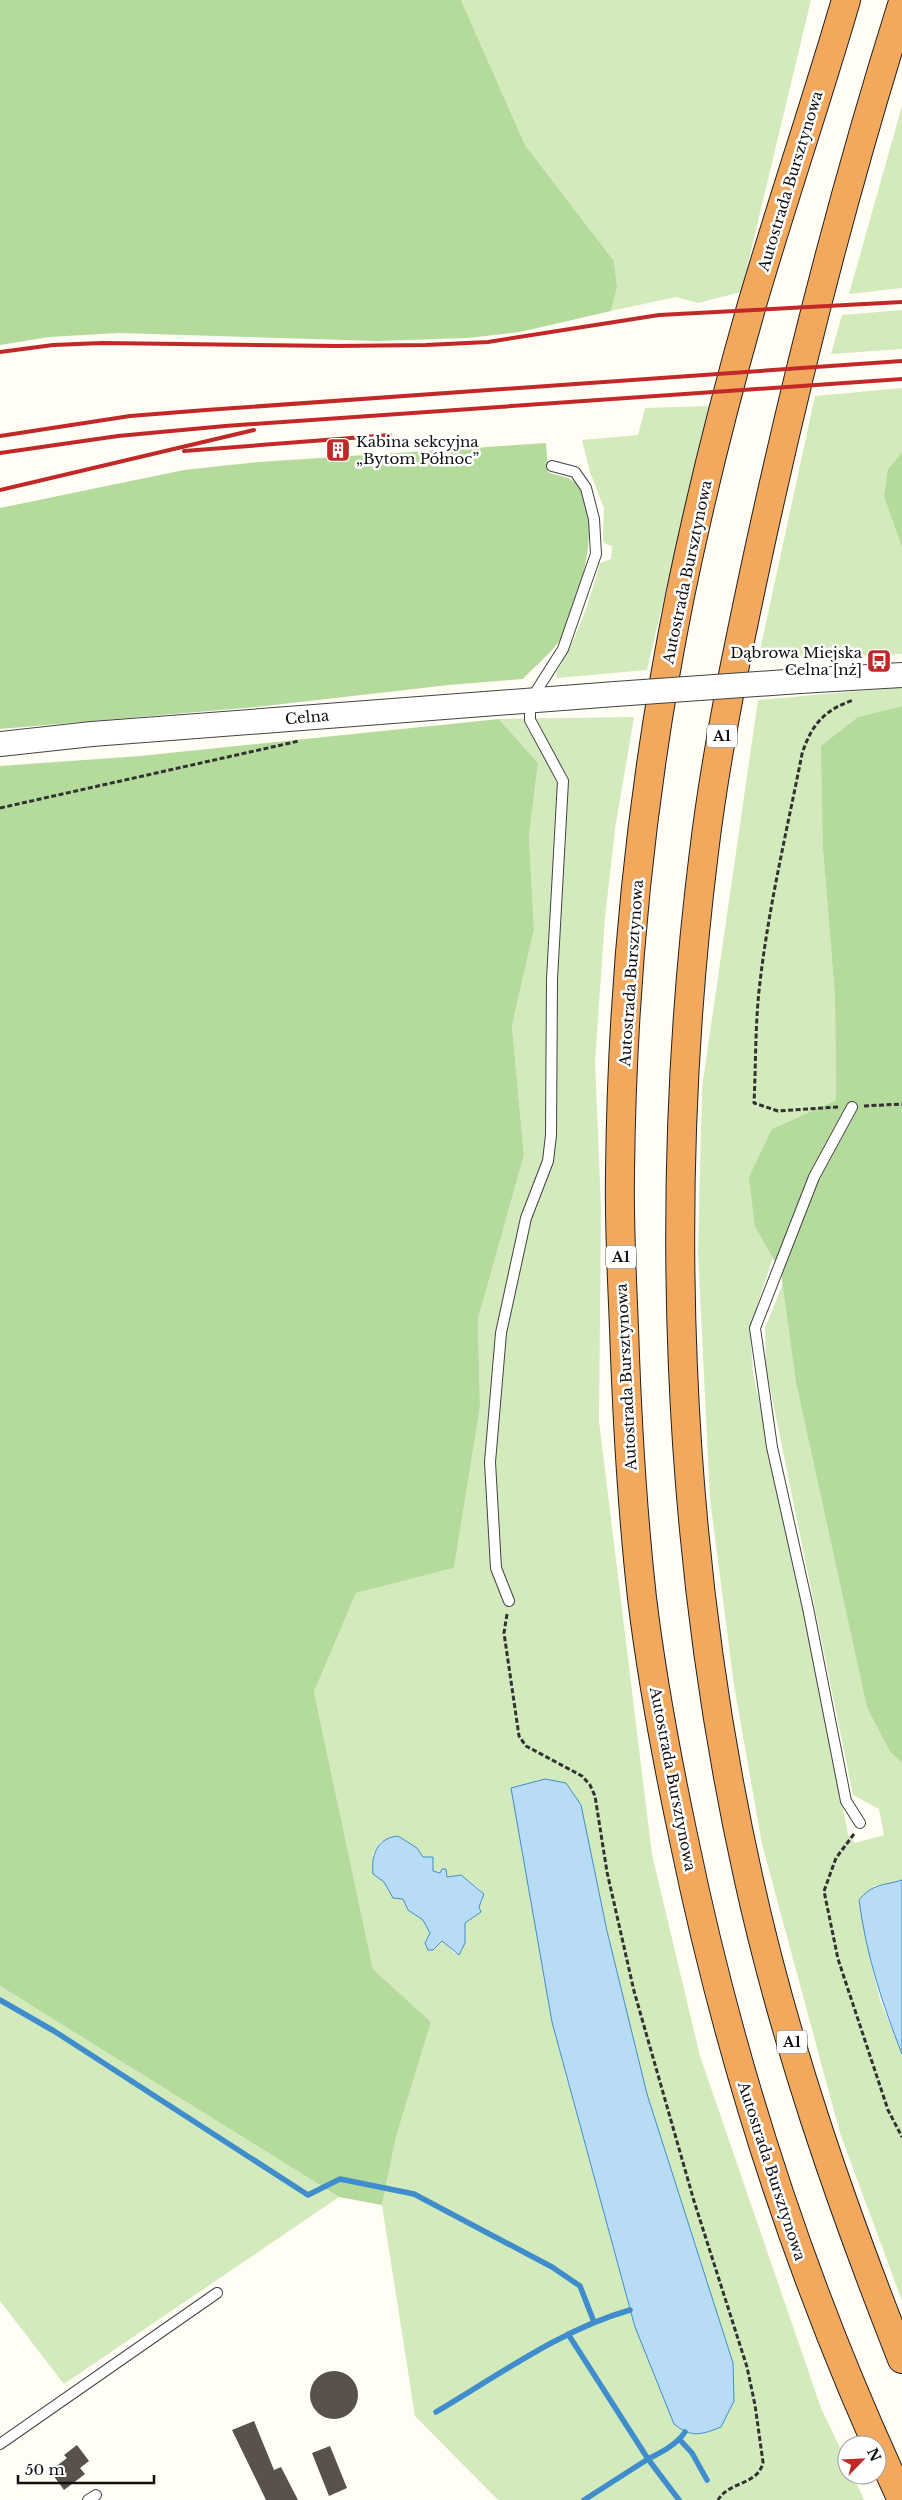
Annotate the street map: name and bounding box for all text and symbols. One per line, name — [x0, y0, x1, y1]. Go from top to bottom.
street label: Autostrada Bursztynowa — [753, 88, 827, 274]
place label: Kabina sekcyjna „Bytom Północ” — [356, 432, 479, 468]
building icon: Kabina sekcyjna „Bytom Północ” — [325, 437, 351, 463]
street label: Autostrada Bursztynowa — [658, 478, 716, 667]
place label: Dąbrowa Miejska Celna [nż] — [730, 643, 863, 679]
bus stop icon: Dąbrowa Miejska Celna [nż] — [866, 648, 892, 674]
street label: Celna — [284, 706, 330, 728]
road number: A1 — [707, 724, 737, 748]
street label: Autostrada Bursztynowa — [615, 878, 647, 1068]
road number: A1 — [606, 1246, 636, 1268]
street label: Autostrada Bursztynowa — [612, 1282, 640, 1472]
street label: Autostrada Bursztynowa — [646, 1684, 700, 1873]
road number: A1 — [777, 2030, 807, 2054]
street label: Autostrada Bursztynowa — [734, 2078, 810, 2264]
north arrow — [837, 2435, 887, 2485]
text: N — [863, 2445, 885, 2464]
scale bar — [18, 2452, 154, 2484]
text: 50 m — [25, 2460, 65, 2479]

